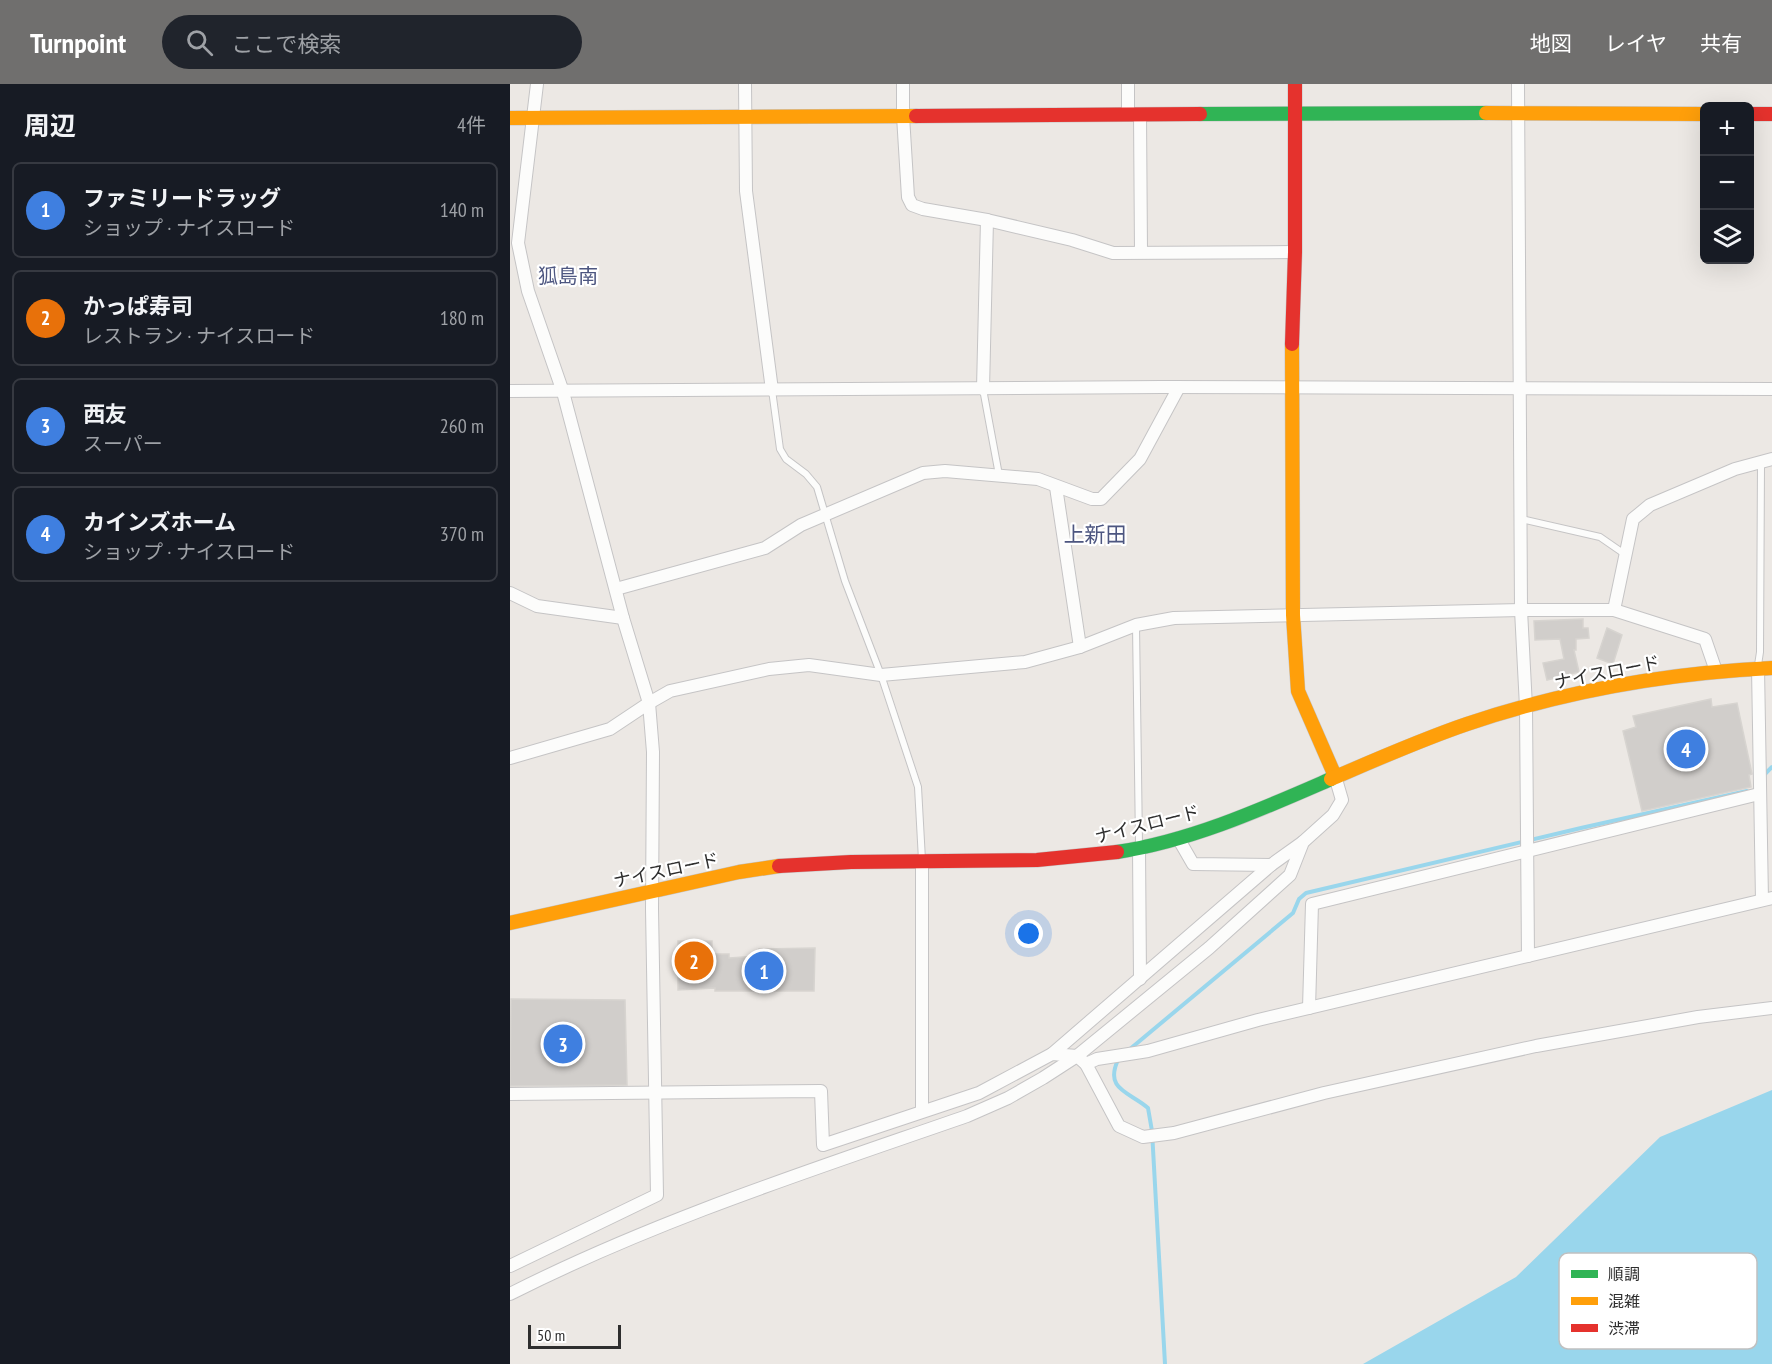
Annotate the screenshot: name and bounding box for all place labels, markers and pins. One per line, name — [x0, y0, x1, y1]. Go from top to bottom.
pin: 4 — [1666, 726, 1706, 772]
pin: 2 — [674, 938, 714, 984]
pin: 1 — [744, 948, 784, 994]
pin: 3 — [544, 1022, 582, 1066]

